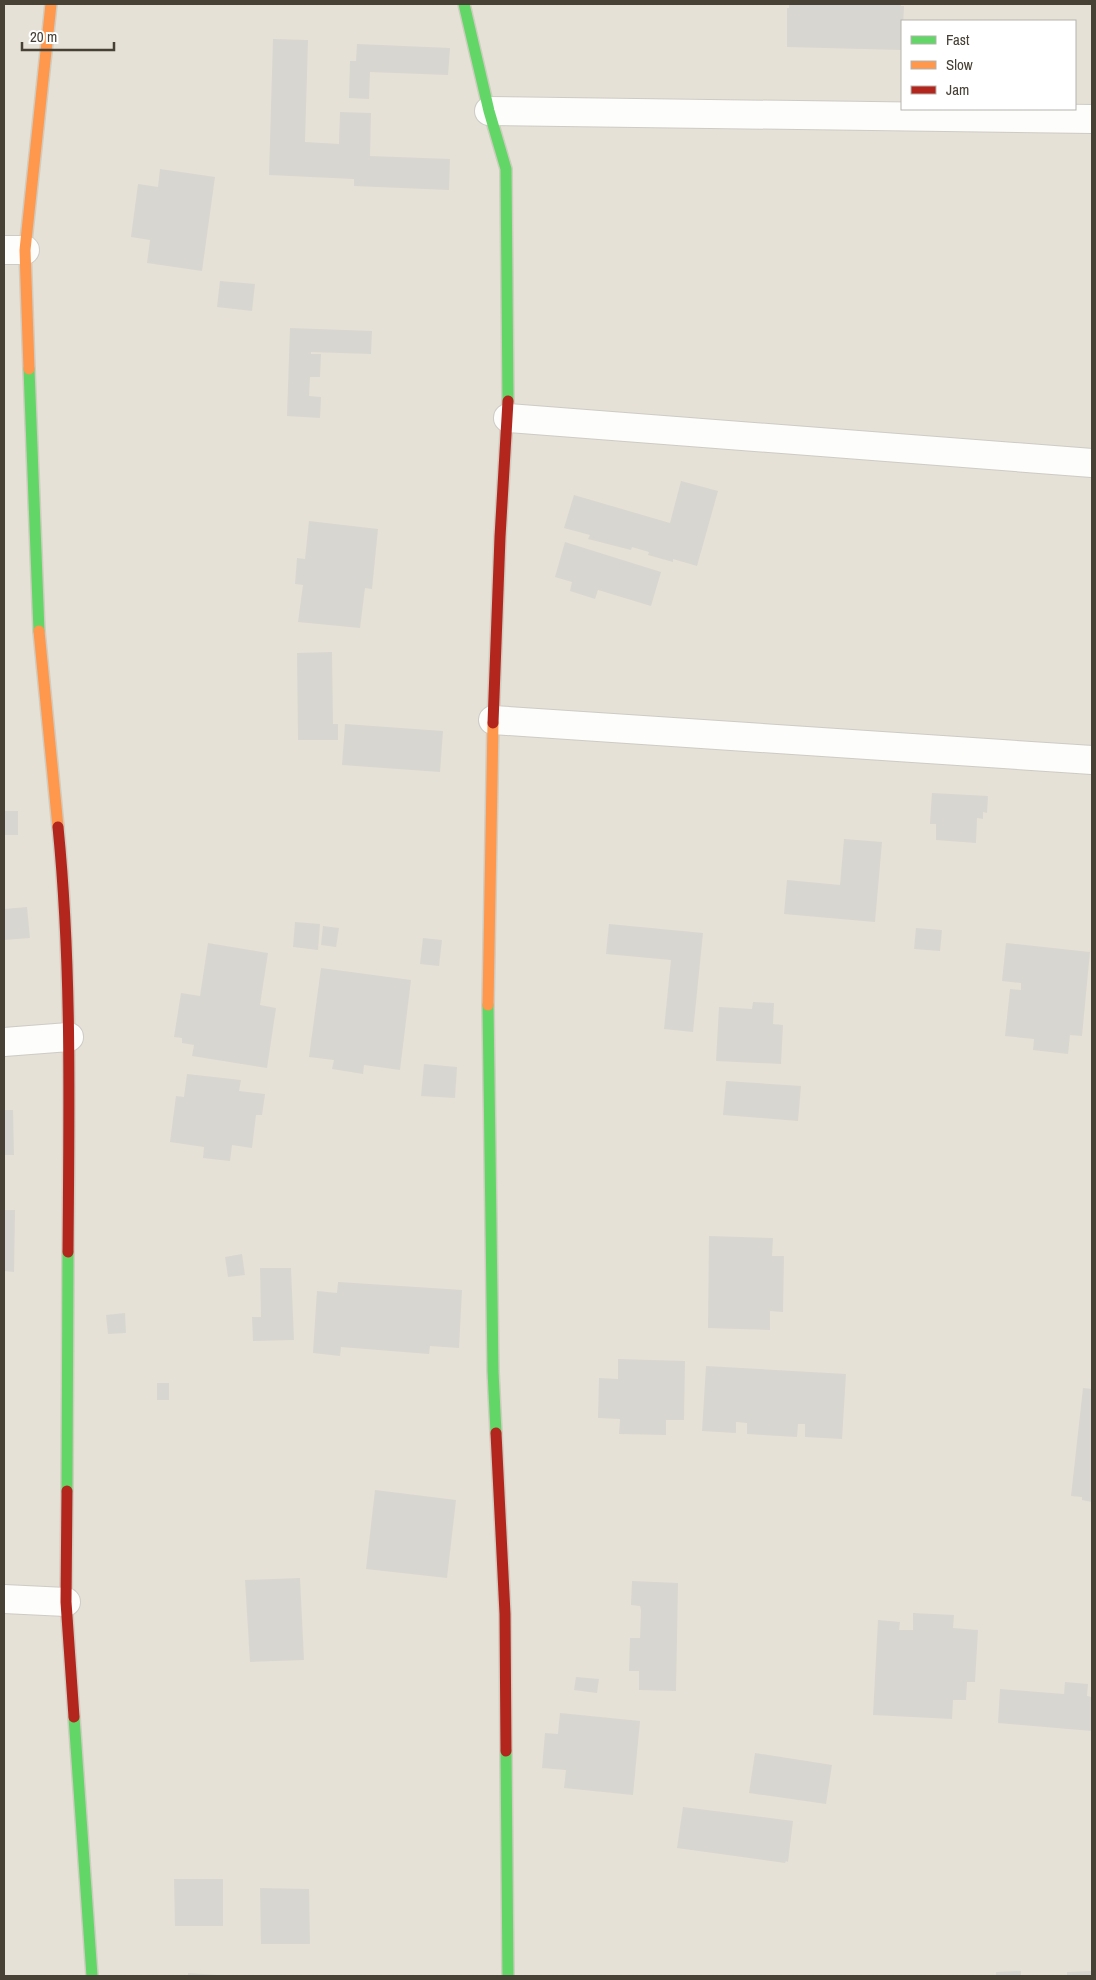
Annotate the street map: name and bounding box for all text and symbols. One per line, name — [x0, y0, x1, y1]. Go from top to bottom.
scale bar — [22, 20, 115, 52]
legend — [901, 20, 1076, 110]
text: 20 m — [30, 26, 57, 47]
text: Fast — [946, 29, 970, 50]
text: Slow — [946, 54, 973, 75]
text: Jam — [946, 79, 969, 100]

